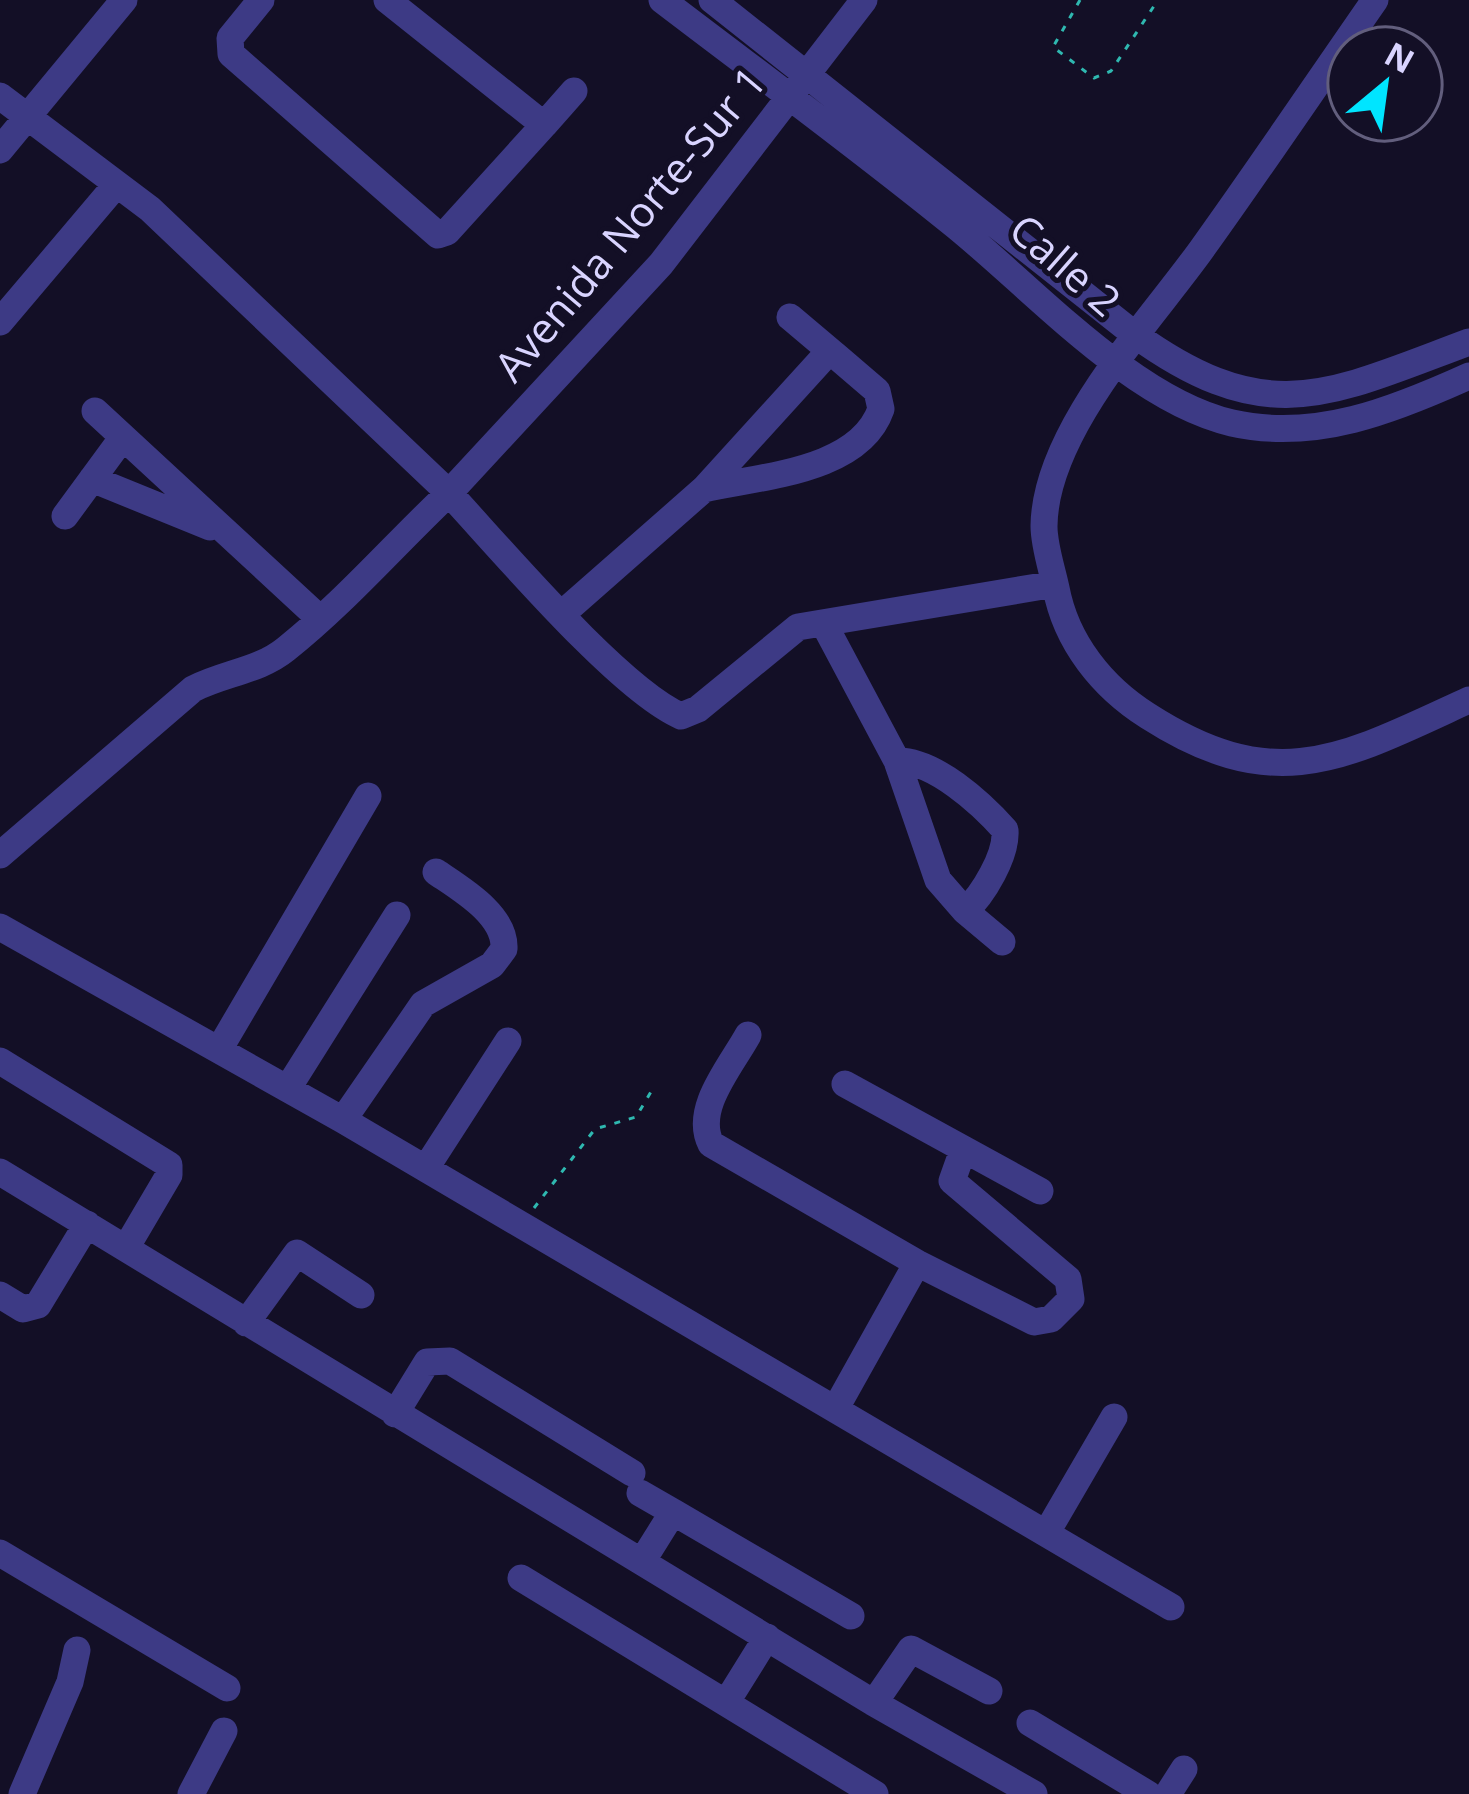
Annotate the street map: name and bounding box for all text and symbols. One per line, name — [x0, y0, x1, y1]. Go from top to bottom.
north arrow — [1325, 24, 1445, 144]
text: N — [1377, 31, 1422, 84]
street label: Avenida Norte-Sur 1 — [480, 54, 778, 392]
street label: Calle 2 — [998, 200, 1134, 328]

